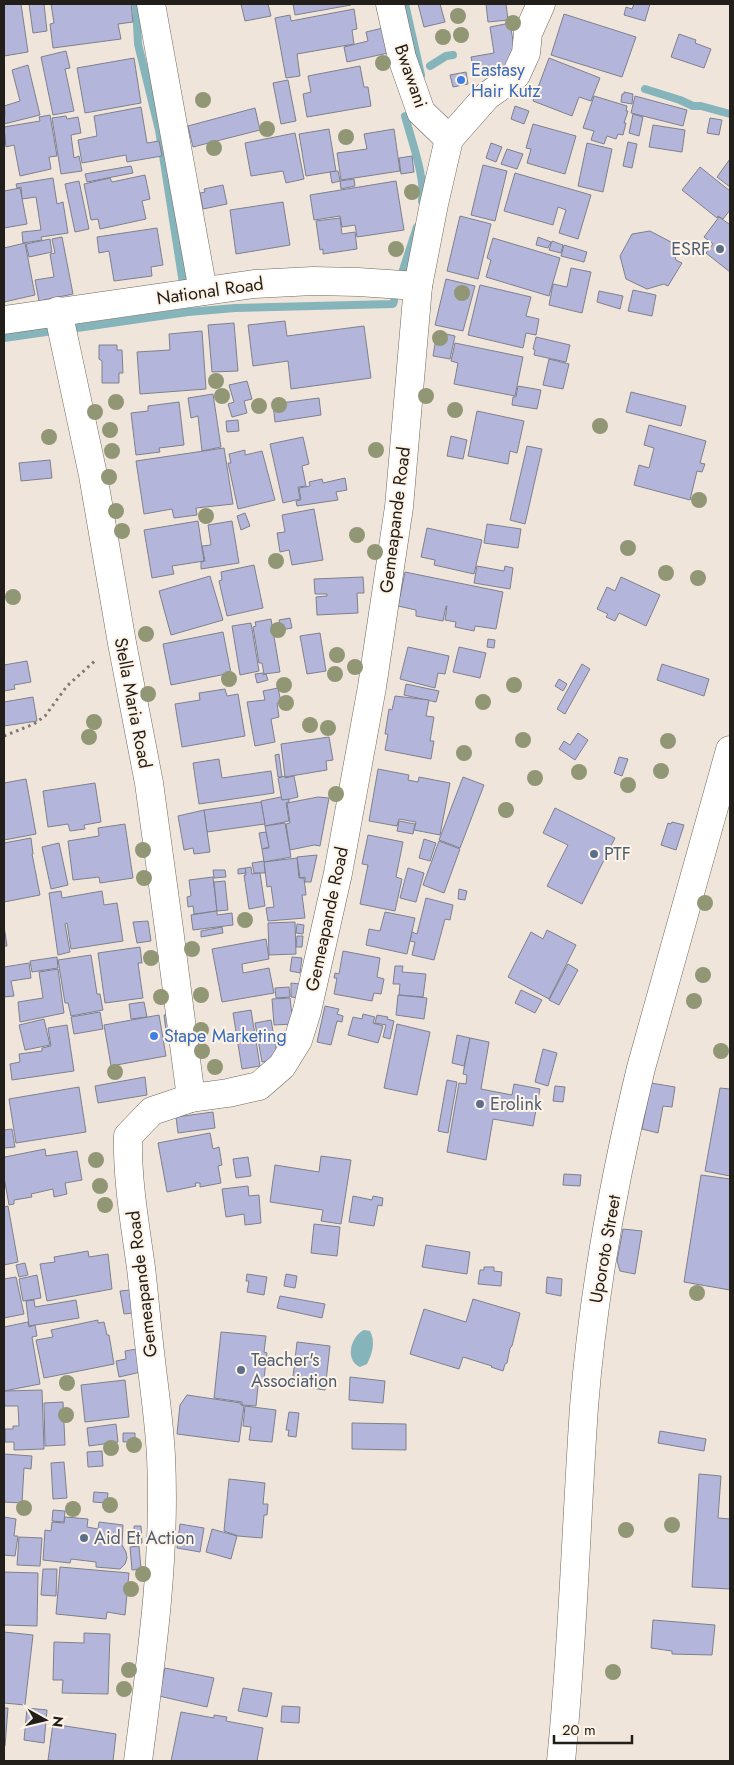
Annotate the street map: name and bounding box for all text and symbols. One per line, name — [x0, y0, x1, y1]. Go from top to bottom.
street label: Bwawani — [388, 41, 434, 111]
place label: Eastasy Hair Kutz — [471, 57, 541, 104]
marker: Eastasy Hair Kutz — [455, 74, 467, 86]
place label: ESRF — [671, 236, 710, 262]
marker: ESRF — [714, 243, 726, 255]
street label: National Road — [155, 271, 265, 311]
street label: Gemeapande Road — [373, 445, 417, 595]
street label: Stella Maria Road — [108, 635, 158, 771]
place label: PTF — [604, 841, 631, 867]
street label: Gemeapande Road — [299, 844, 355, 994]
marker: PTF — [588, 848, 600, 860]
place label: Stape Marketing — [164, 1023, 287, 1049]
marker: Stape Marketing — [148, 1030, 160, 1042]
place label: Erolink — [490, 1091, 542, 1117]
marker: Erolink — [474, 1098, 486, 1110]
street label: Uporoto Street — [583, 1192, 627, 1305]
street label: Gemeapande Road — [120, 1209, 164, 1359]
place label: Teacher's Association — [251, 1347, 337, 1394]
marker: Teacher's Association — [235, 1364, 247, 1376]
place label: Aid Et Action — [94, 1525, 195, 1551]
marker: Aid Et Action — [78, 1532, 90, 1544]
north arrow — [20, 1695, 70, 1745]
scale bar — [554, 1712, 632, 1744]
text: N — [47, 1715, 69, 1729]
text: 20 m — [562, 1719, 596, 1741]

